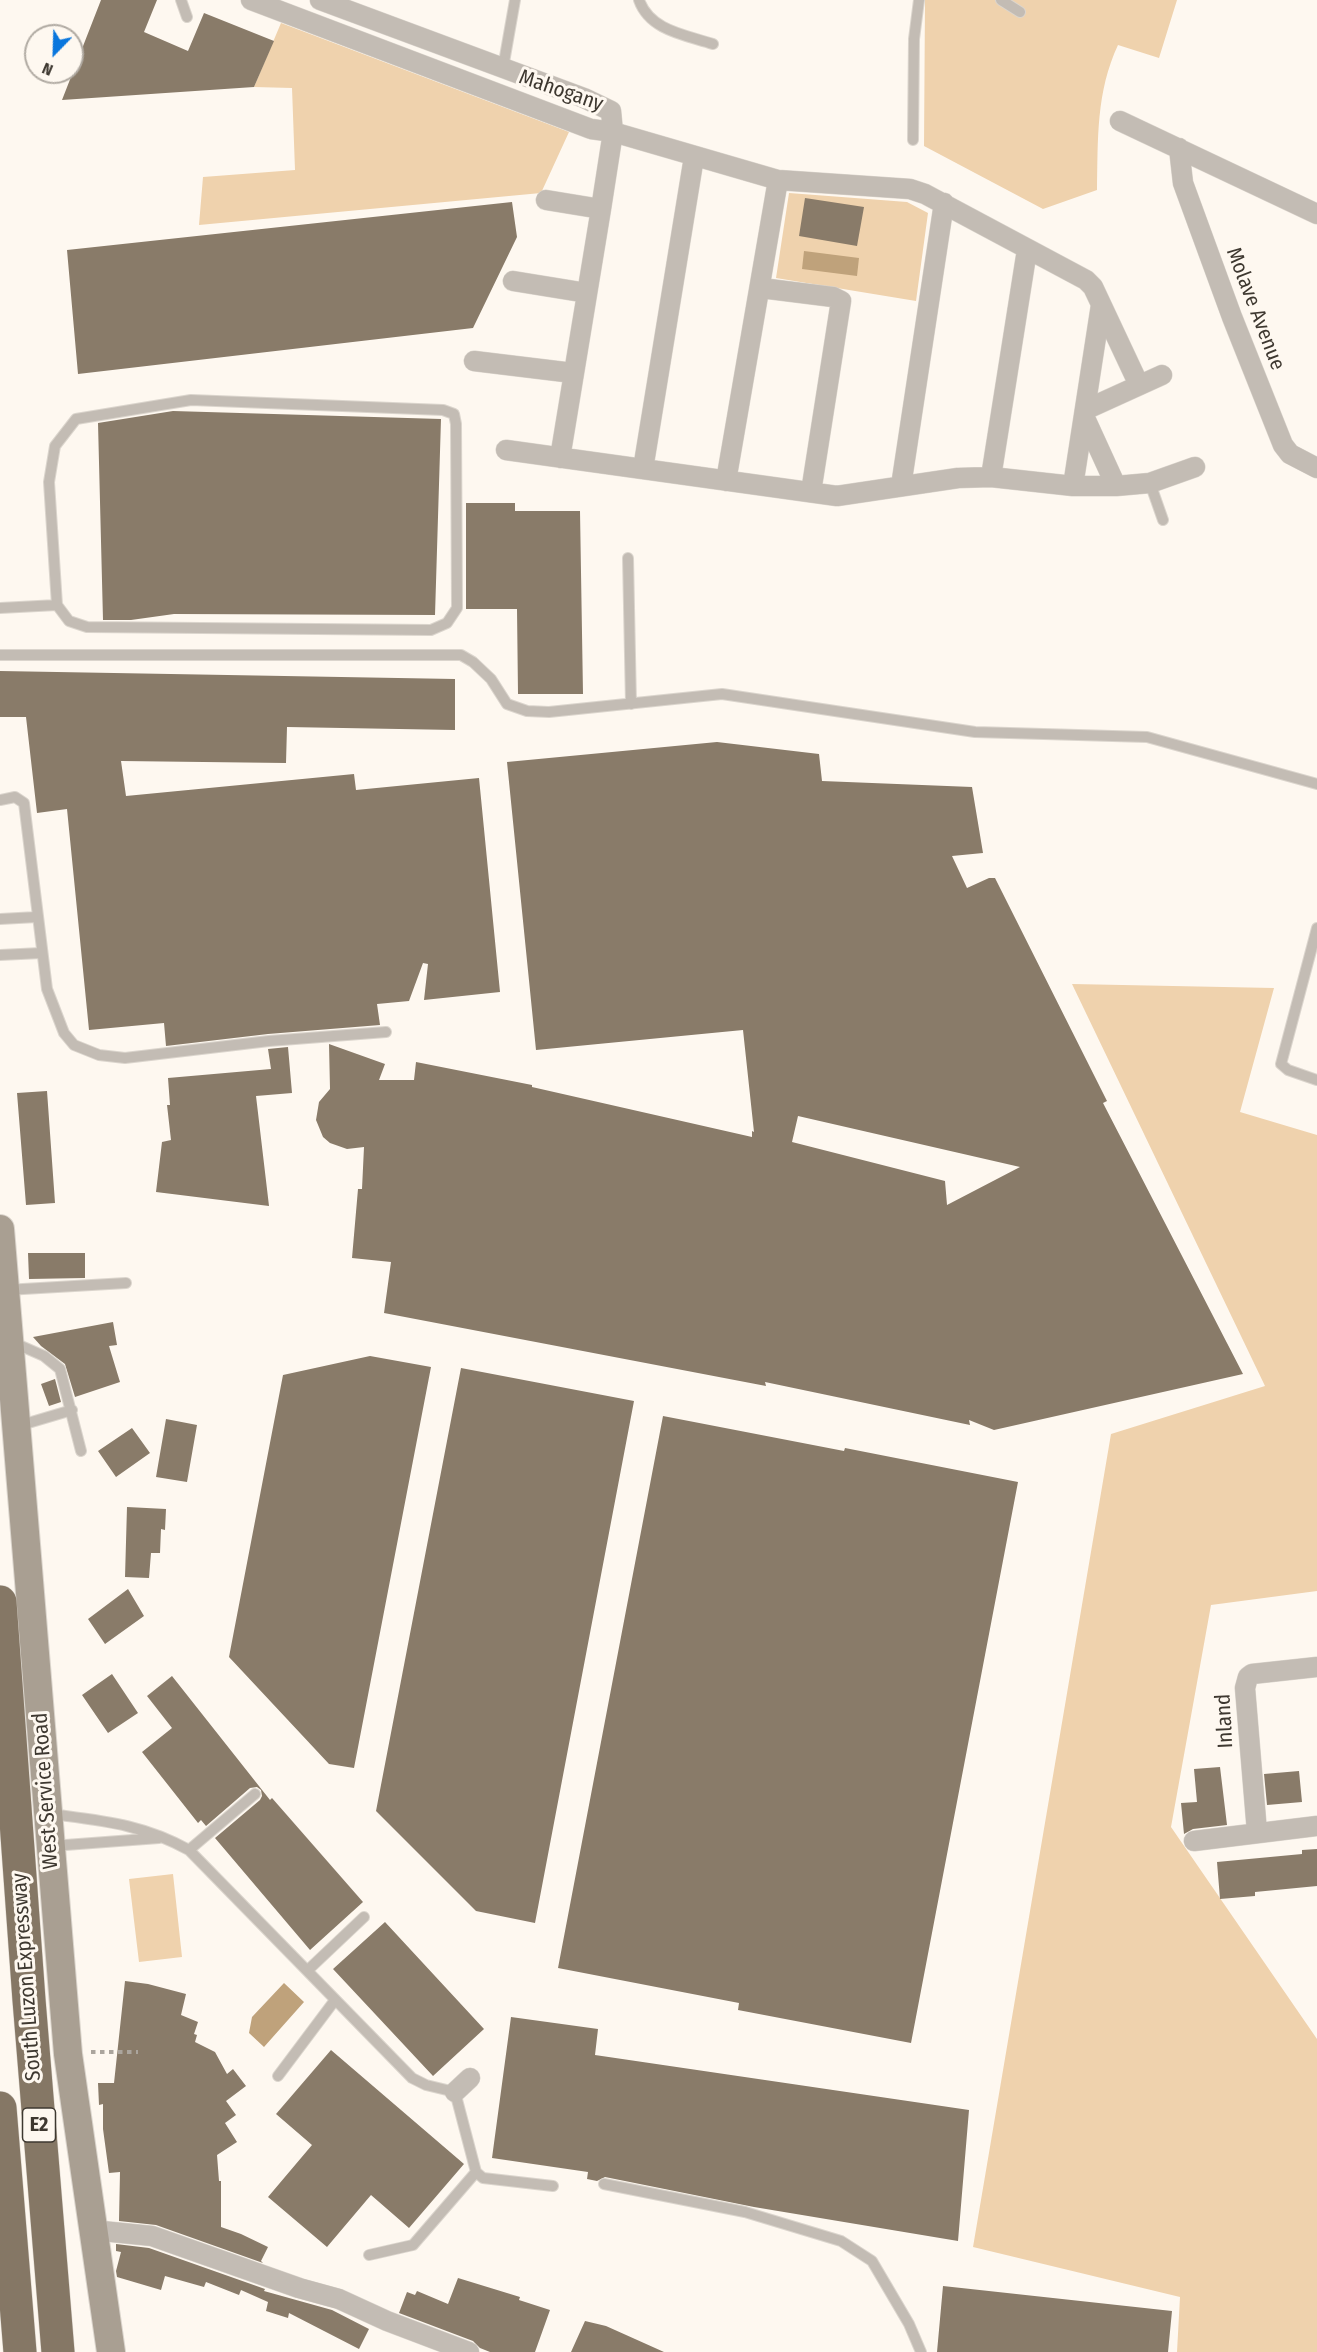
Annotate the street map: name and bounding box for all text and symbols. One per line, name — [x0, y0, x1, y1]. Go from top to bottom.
north arrow — [24, 24, 84, 84]
text: N — [39, 59, 56, 80]
street label: Mahogany — [516, 65, 606, 117]
street label: Molave Avenue — [1220, 244, 1290, 374]
street label: Inland — [1211, 1693, 1239, 1749]
street label: West Service Road — [28, 1712, 64, 1870]
street label: South Luzon Expressway — [7, 1872, 47, 2082]
road number: E2 — [22, 2108, 56, 2142]

